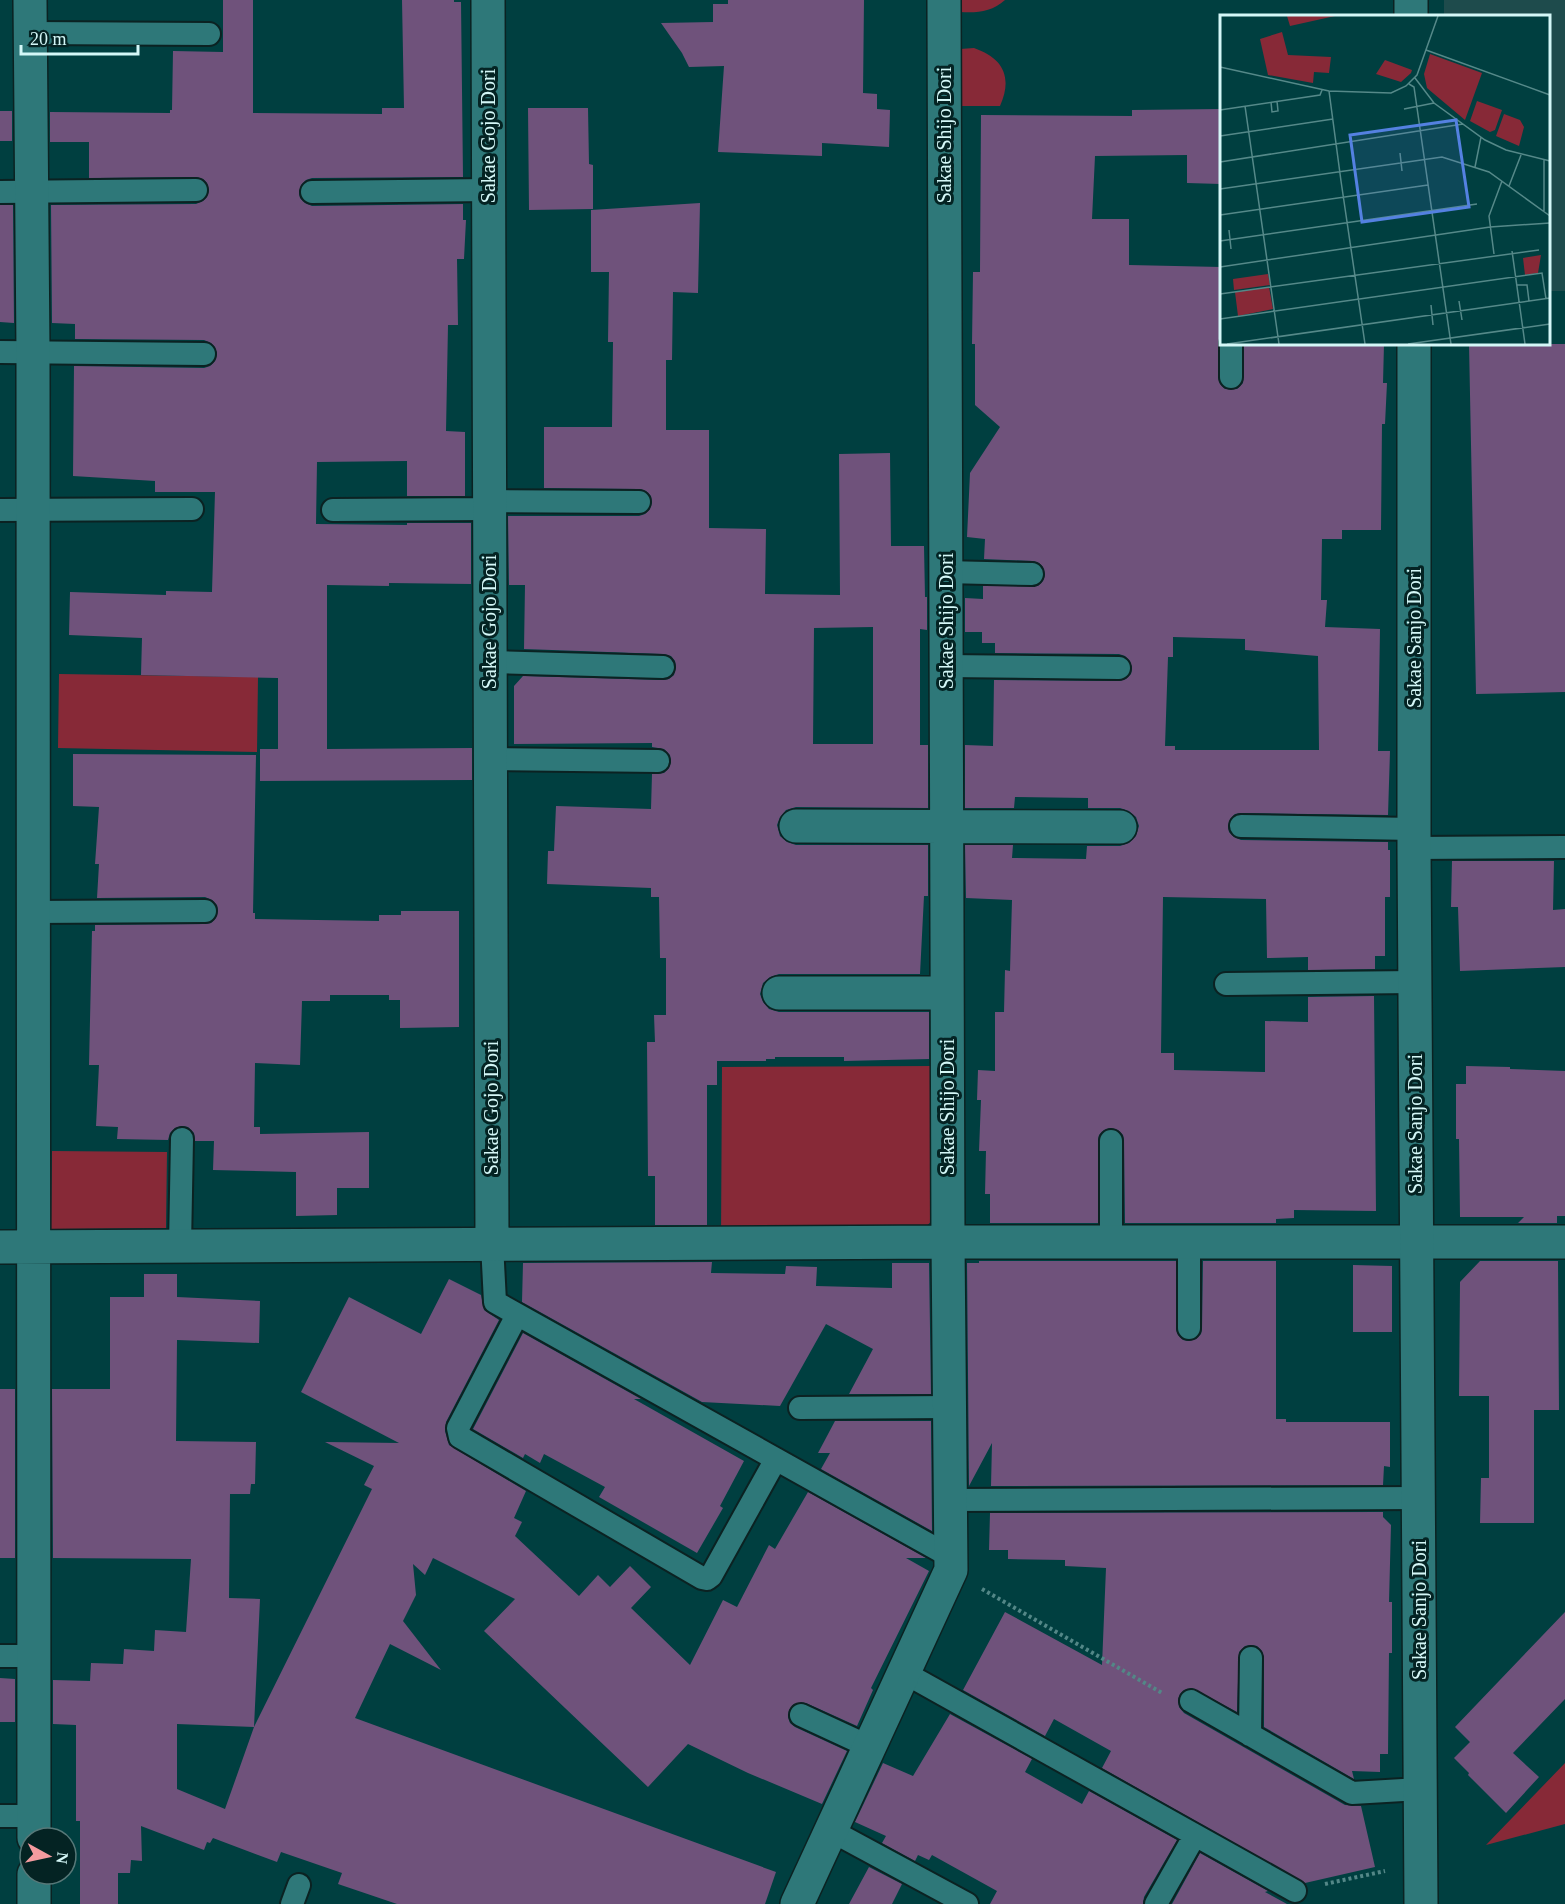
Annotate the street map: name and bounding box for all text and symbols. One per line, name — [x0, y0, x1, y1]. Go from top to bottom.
inset map — [1220, 15, 1550, 345]
scale bar — [21, 18, 138, 56]
text: 20 m — [30, 29, 67, 49]
street label: Sakae Shijo Dori — [933, 66, 956, 203]
street label: Sakae Gojo Dori — [477, 68, 500, 203]
street label: Sakae Shijo Dori — [935, 552, 958, 689]
street label: Sakae Gojo Dori — [478, 554, 501, 689]
street label: Sakae Sanjo Dori — [1403, 568, 1426, 708]
street label: Sakae Shijo Dori — [936, 1038, 959, 1175]
street label: Sakae Gojo Dori — [480, 1040, 503, 1175]
street label: Sakae Sanjo Dori — [1404, 1054, 1427, 1194]
street label: Sakae Sanjo Dori — [1408, 1540, 1431, 1680]
north arrow — [18, 1826, 78, 1886]
text: N — [53, 1851, 72, 1865]

